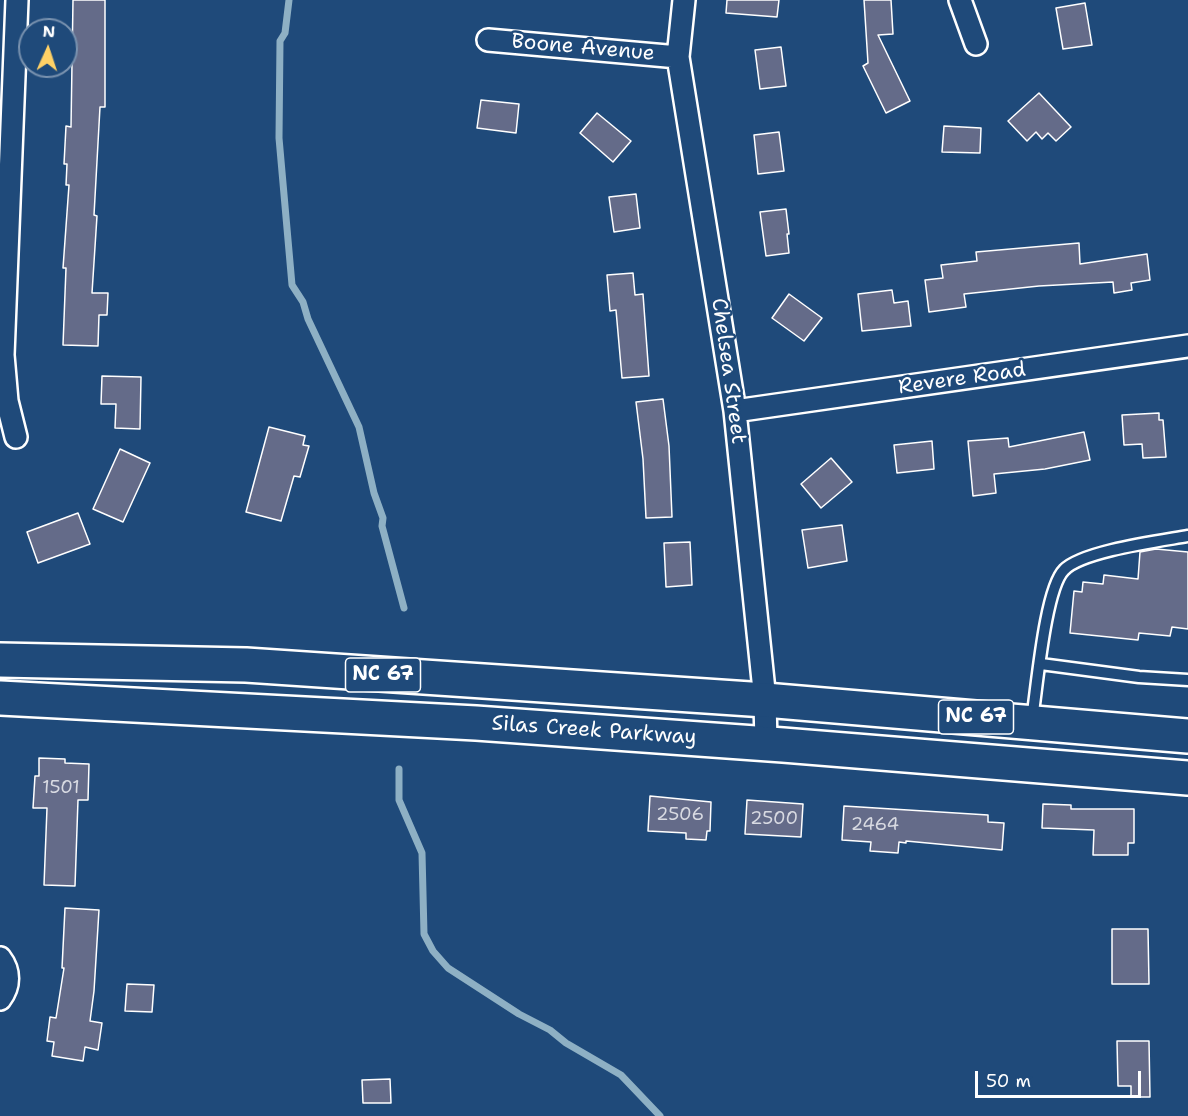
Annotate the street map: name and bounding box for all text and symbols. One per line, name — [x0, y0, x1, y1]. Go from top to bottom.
north arrow — [18, 18, 78, 78]
text: N — [42, 21, 56, 42]
street label: Boone Avenue — [510, 29, 656, 67]
street label: Chelsea Street — [705, 296, 751, 446]
street label: Revere Road — [897, 358, 1027, 400]
road number: NC 67 — [346, 658, 421, 692]
road number: NC 67 — [938, 700, 1014, 734]
street label: Silas Creek Parkway — [491, 711, 697, 751]
house number: 1501 — [42, 777, 80, 799]
house number: 2506 — [656, 804, 704, 826]
house number: 2500 — [750, 808, 798, 830]
house number: 2464 — [851, 814, 899, 836]
scale bar — [978, 1059, 1144, 1097]
text: 50 m — [986, 1069, 1031, 1093]

